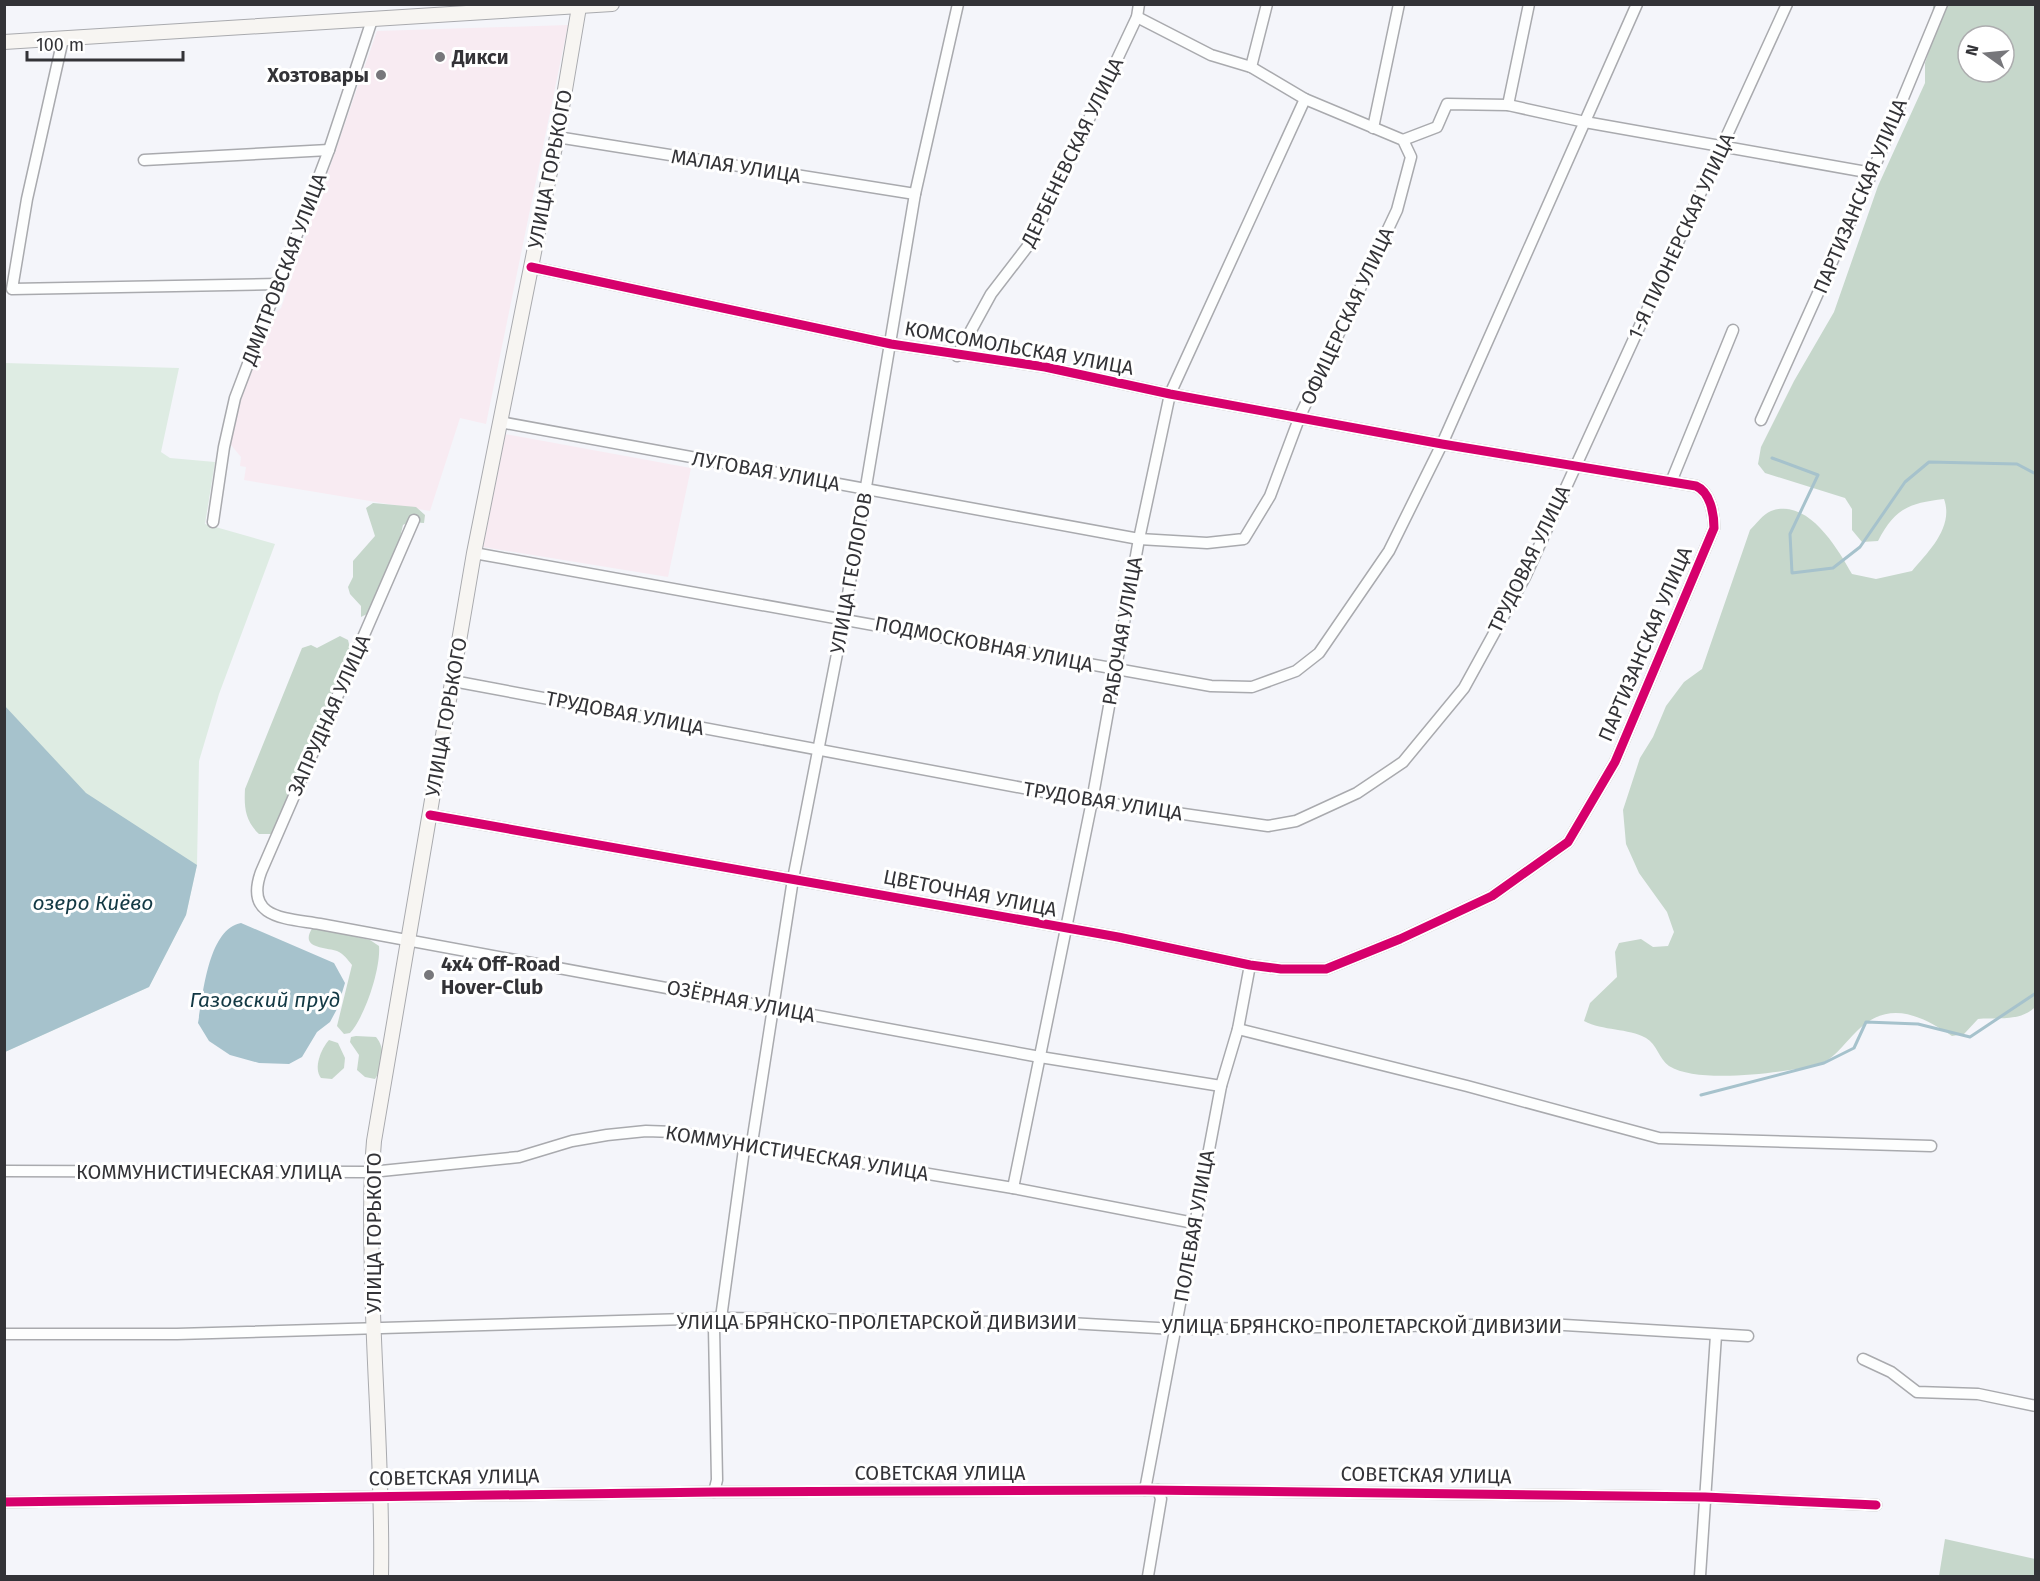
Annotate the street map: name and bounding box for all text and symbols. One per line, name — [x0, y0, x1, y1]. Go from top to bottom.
scale bar — [27, 24, 183, 62]
north arrow — [1956, 24, 2016, 84]
text: 100 m — [36, 34, 84, 56]
text: N — [1961, 43, 1983, 58]
place label: Дикси — [451, 45, 509, 69]
marker: Дикси — [433, 50, 447, 64]
street label: ДЕРБЕНЕВСКАЯ УЛИЦА — [1015, 53, 1128, 251]
place label: Хозтовары — [266, 63, 369, 87]
marker: Хозтовары — [374, 68, 388, 82]
street label: УЛИЦА ГОРЬКОГО — [523, 88, 577, 250]
street label: ПАРТИЗАНСКАЯ УЛИЦА — [1808, 95, 1912, 297]
street label: 1-Я ПИОНЕРСКАЯ УЛИЦА — [1623, 129, 1740, 343]
street label: МАЛАЯ УЛИЦА — [669, 144, 803, 188]
street label: ДМИТРОВСКАЯ УЛИЦА — [236, 169, 332, 369]
street label: ОФИЦЕРСКАЯ УЛИЦА — [1295, 223, 1399, 409]
street label: КОМСОМОЛЬСКАЯ УЛИЦА — [903, 316, 1136, 380]
street label: ЛУГОВАЯ УЛИЦА — [690, 446, 842, 496]
street label: ТРУДОВАЯ УЛИЦА — [1483, 481, 1575, 637]
street label: УЛИЦА ГЕОЛОГОВ — [825, 491, 877, 655]
street label: ПАРТИЗАНСКАЯ УЛИЦА — [1593, 543, 1697, 745]
street label: РАБОЧАЯ УЛИЦА — [1097, 554, 1147, 707]
street label: ПОДМОСКОВНАЯ УЛИЦА — [873, 611, 1096, 677]
street label: ЗАПРУДНАЯ УЛИЦА — [283, 630, 375, 799]
street label: УЛИЦА ГОРЬКОГО — [420, 636, 472, 798]
street label: ТРУДОВАЯ УЛИЦА — [544, 686, 707, 740]
street label: ТРУДОВАЯ УЛИЦА — [1022, 777, 1185, 826]
street label: ЦВЕТОЧНАЯ УЛИЦА — [881, 864, 1059, 922]
water label: озеро Киёво — [33, 890, 153, 916]
place label: 4x4 Off-Road Hover-Club — [441, 952, 560, 999]
marker: 4x4 Off-Road Hover-Club — [422, 968, 436, 982]
street label: ОЗЁРНАЯ УЛИЦА — [665, 975, 818, 1027]
water label: Газовский пруд — [190, 987, 340, 1013]
street label: КОММУНИСТИЧЕСКАЯ УЛИЦА — [664, 1120, 931, 1186]
street label: ПОЛЕВАЯ УЛИЦА — [1169, 1148, 1219, 1304]
street label: УЛИЦА ГОРЬКОГО — [362, 1152, 386, 1314]
street label: КОММУНИСТИЧЕСКАЯ УЛИЦА — [76, 1160, 342, 1184]
street label: УЛИЦА БРЯНСКО-ПРОЛЕТАРСКОЙ ДИВИЗИИ — [677, 1310, 1077, 1334]
street label: УЛИЦА БРЯНСКО-ПРОЛЕТАРСКОЙ ДИВИЗИИ — [1162, 1314, 1562, 1338]
street label: СОВЕТСКАЯ УЛИЦА — [855, 1461, 1026, 1485]
street label: СОВЕТСКАЯ УЛИЦА — [1340, 1462, 1512, 1488]
street label: СОВЕТСКАЯ УЛИЦА — [368, 1464, 540, 1490]

